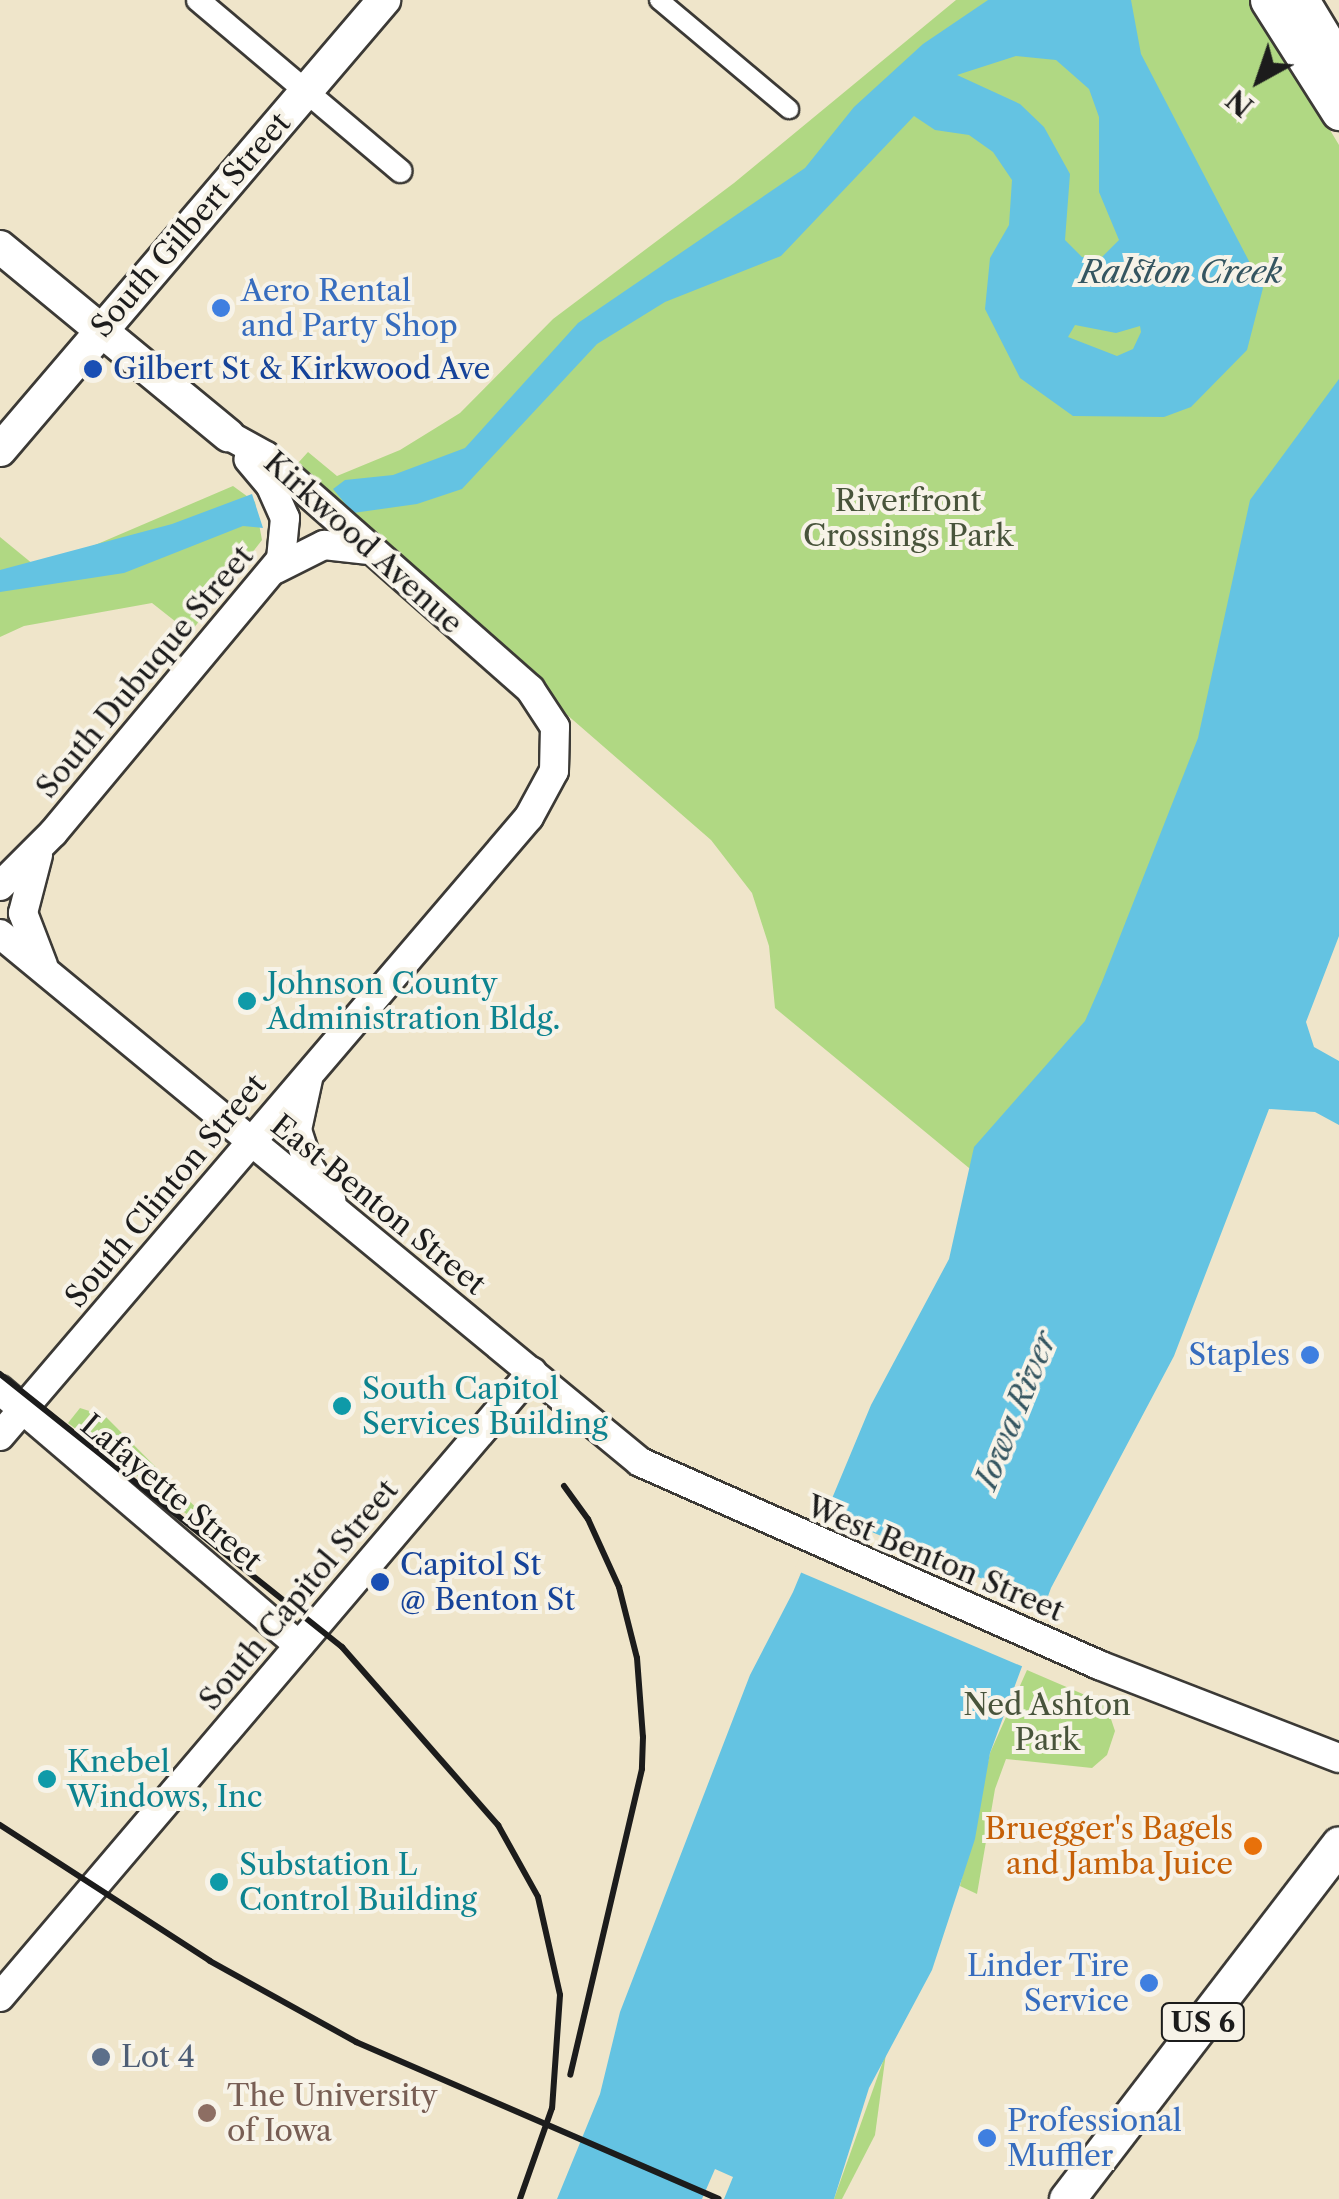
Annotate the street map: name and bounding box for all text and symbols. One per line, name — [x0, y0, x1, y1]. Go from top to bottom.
north arrow — [1209, 30, 1309, 130]
text: N — [1219, 82, 1260, 124]
street label: South Gilbert Street — [84, 105, 298, 345]
water label: Ralston Creek — [1080, 253, 1282, 291]
place label: Aero Rental and Party Shop — [241, 273, 459, 344]
marker: Aero Rental and Party Shop — [210, 297, 232, 319]
place label: Gilbert St & Kirkwood Ave — [113, 351, 492, 387]
marker: Gilbert St & Kirkwood Ave — [82, 358, 104, 380]
street label: Kirkwood Avenue — [256, 444, 470, 642]
park label: Riverfront Crossings Park — [803, 483, 1013, 554]
street label: South Dubuque Street — [29, 539, 261, 805]
place label: Johnson County Administration Bldg. — [267, 966, 560, 1036]
marker: Johnson County Administration Bldg. — [236, 990, 258, 1012]
street label: South Clinton Street — [58, 1067, 274, 1315]
street label: East Benton Street — [264, 1108, 492, 1302]
water label: Iowa River — [967, 1325, 1065, 1495]
place label: Staples — [1188, 1337, 1290, 1373]
marker: Staples — [1299, 1344, 1321, 1366]
place label: South Capitol Services Building — [362, 1371, 608, 1442]
marker: South Capitol Services Building — [331, 1395, 353, 1417]
street label: Lafayette Street — [73, 1407, 269, 1579]
street label: South Capitol Street — [192, 1472, 406, 1718]
street label: West Benton Street — [801, 1489, 1069, 1629]
place label: Capitol St @ Benton St — [400, 1547, 575, 1618]
marker: Capitol St @ Benton St — [369, 1571, 391, 1593]
park label: Ned Ashton Park — [963, 1687, 1131, 1758]
place label: Knebel Windows, Inc — [67, 1744, 263, 1814]
marker: Knebel Windows, Inc — [36, 1768, 58, 1790]
place label: Bruegger's Bagels and Jamba Juice — [985, 1811, 1233, 1882]
marker: Bruegger's Bagels and Jamba Juice — [1242, 1835, 1264, 1857]
place label: Substation L Control Building — [239, 1847, 477, 1918]
marker: Substation L Control Building — [208, 1871, 230, 1893]
place label: Linder Tire Service — [966, 1948, 1129, 2018]
marker: Linder Tire Service — [1138, 1972, 1160, 1994]
road number: US 6 — [1160, 1999, 1246, 2045]
place label: Lot 4 — [121, 2039, 195, 2075]
marker: Lot 4 — [90, 2046, 112, 2068]
place label: The University of Iowa — [227, 2078, 437, 2148]
marker: The University of Iowa — [196, 2102, 218, 2124]
place label: Professional Muffler — [1007, 2103, 1182, 2174]
marker: Professional Muffler — [976, 2127, 998, 2149]

